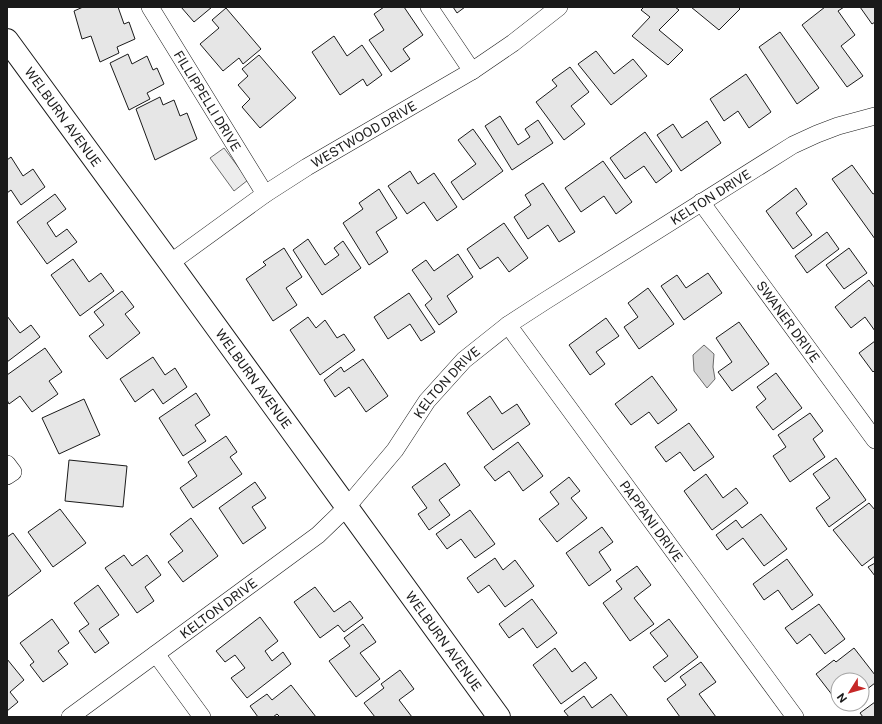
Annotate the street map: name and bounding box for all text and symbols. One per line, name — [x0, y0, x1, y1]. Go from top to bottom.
street label: FILLIPPELLI DRIVE — [171, 48, 244, 154]
street label: WELBURN AVENUE — [21, 64, 104, 170]
street label: WESTWOOD DRIVE — [309, 98, 419, 171]
street label: KELTON DRIVE — [668, 167, 754, 228]
street label: SWANER DRIVE — [753, 278, 823, 365]
street label: WELBURN AVENUE — [212, 326, 294, 432]
street label: KELTON DRIVE — [411, 343, 483, 421]
street label: PAPPANI DRIVE — [617, 478, 686, 565]
street label: KELTON DRIVE — [177, 575, 260, 642]
street label: WELBURN AVENUE — [402, 589, 485, 694]
north arrow — [830, 672, 870, 712]
text: N — [835, 691, 849, 705]

